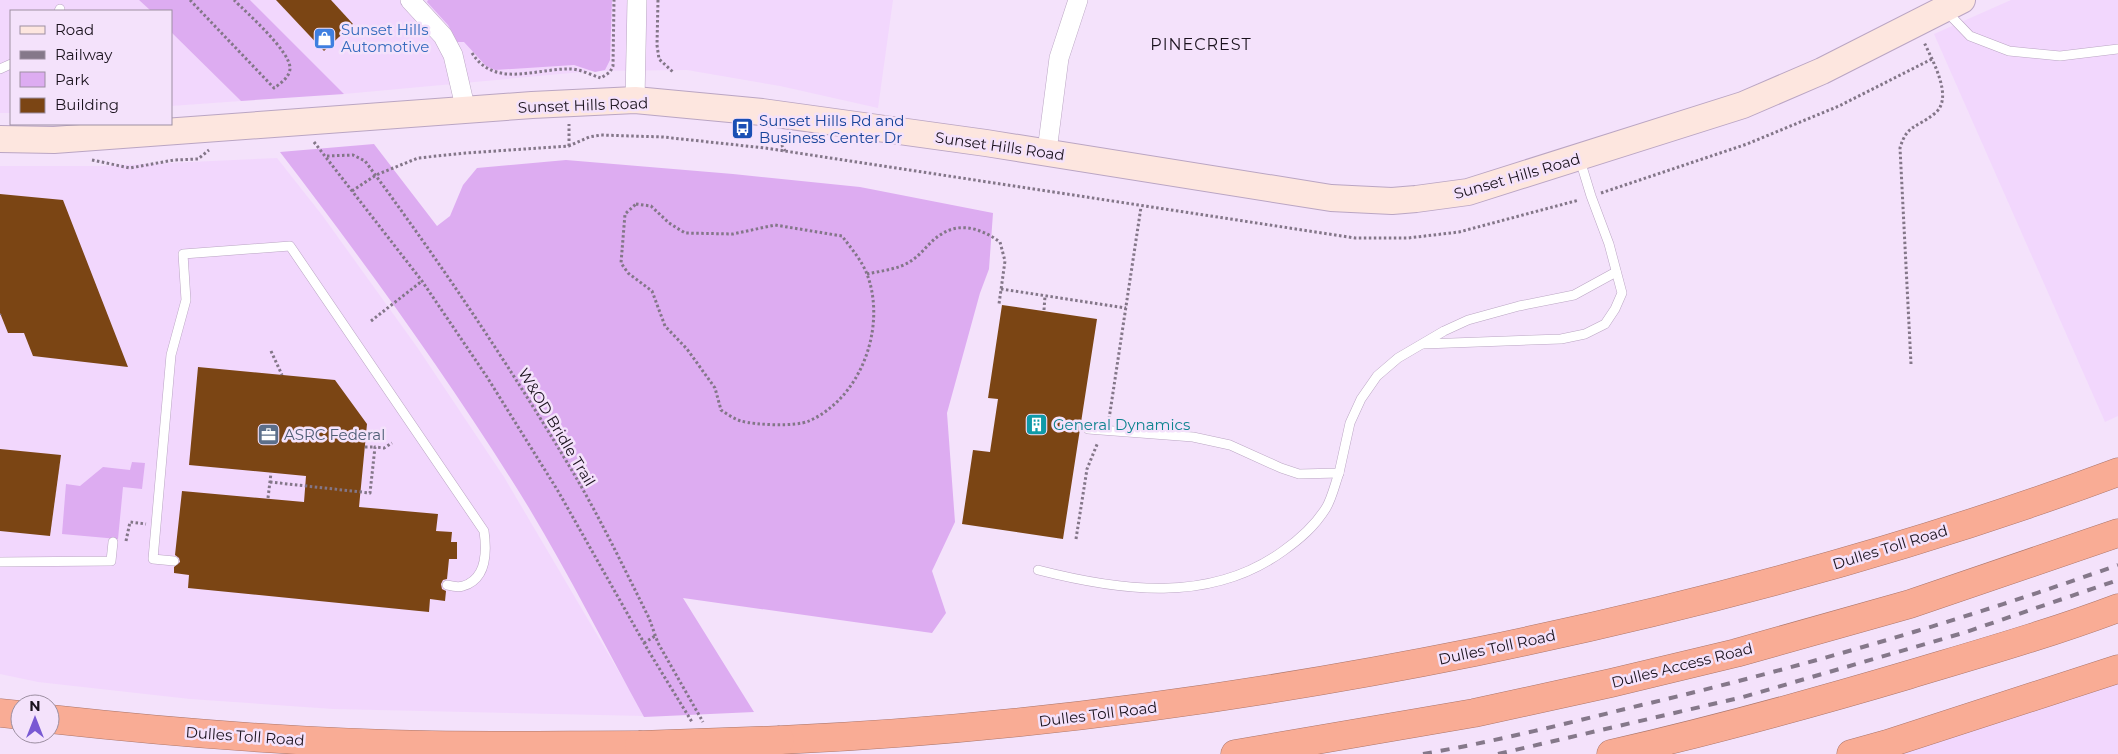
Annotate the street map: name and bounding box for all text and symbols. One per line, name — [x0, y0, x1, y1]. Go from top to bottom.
legend — [10, 10, 172, 125]
text: Road — [55, 20, 94, 39]
place label: Sunset Hills Automotive — [341, 20, 429, 56]
shop icon: Sunset Hills Automotive — [313, 26, 337, 50]
district label: PINECREST — [1150, 35, 1252, 54]
text: Railway — [55, 45, 113, 64]
text: Park — [55, 70, 89, 89]
street label: Sunset Hills Road — [517, 93, 649, 117]
text: Building — [55, 95, 119, 114]
place label: Sunset Hills Rd and Business Center Dr — [759, 111, 905, 147]
bus stop icon: Sunset Hills Rd and Business Center Dr — [731, 117, 755, 141]
street label: Sunset Hills Road — [934, 128, 1066, 164]
street label: Sunset Hills Road — [1452, 149, 1582, 203]
street label: W&OD Bridle Trail — [514, 365, 600, 489]
building icon: General Dynamics — [1025, 412, 1049, 436]
place label: General Dynamics — [1053, 415, 1190, 434]
office icon: ASRC Federal — [256, 422, 280, 446]
place label: ASRC Federal — [284, 425, 385, 444]
street label: Dulles Toll Road — [1830, 520, 1950, 574]
street label: Dulles Toll Road — [1437, 625, 1557, 669]
street label: Dulles Access Road — [1609, 638, 1755, 692]
north arrow — [10, 694, 60, 744]
text: N — [29, 697, 41, 715]
street label: Dulles Toll Road — [1038, 697, 1158, 731]
street label: Dulles Toll Road — [185, 722, 305, 750]

